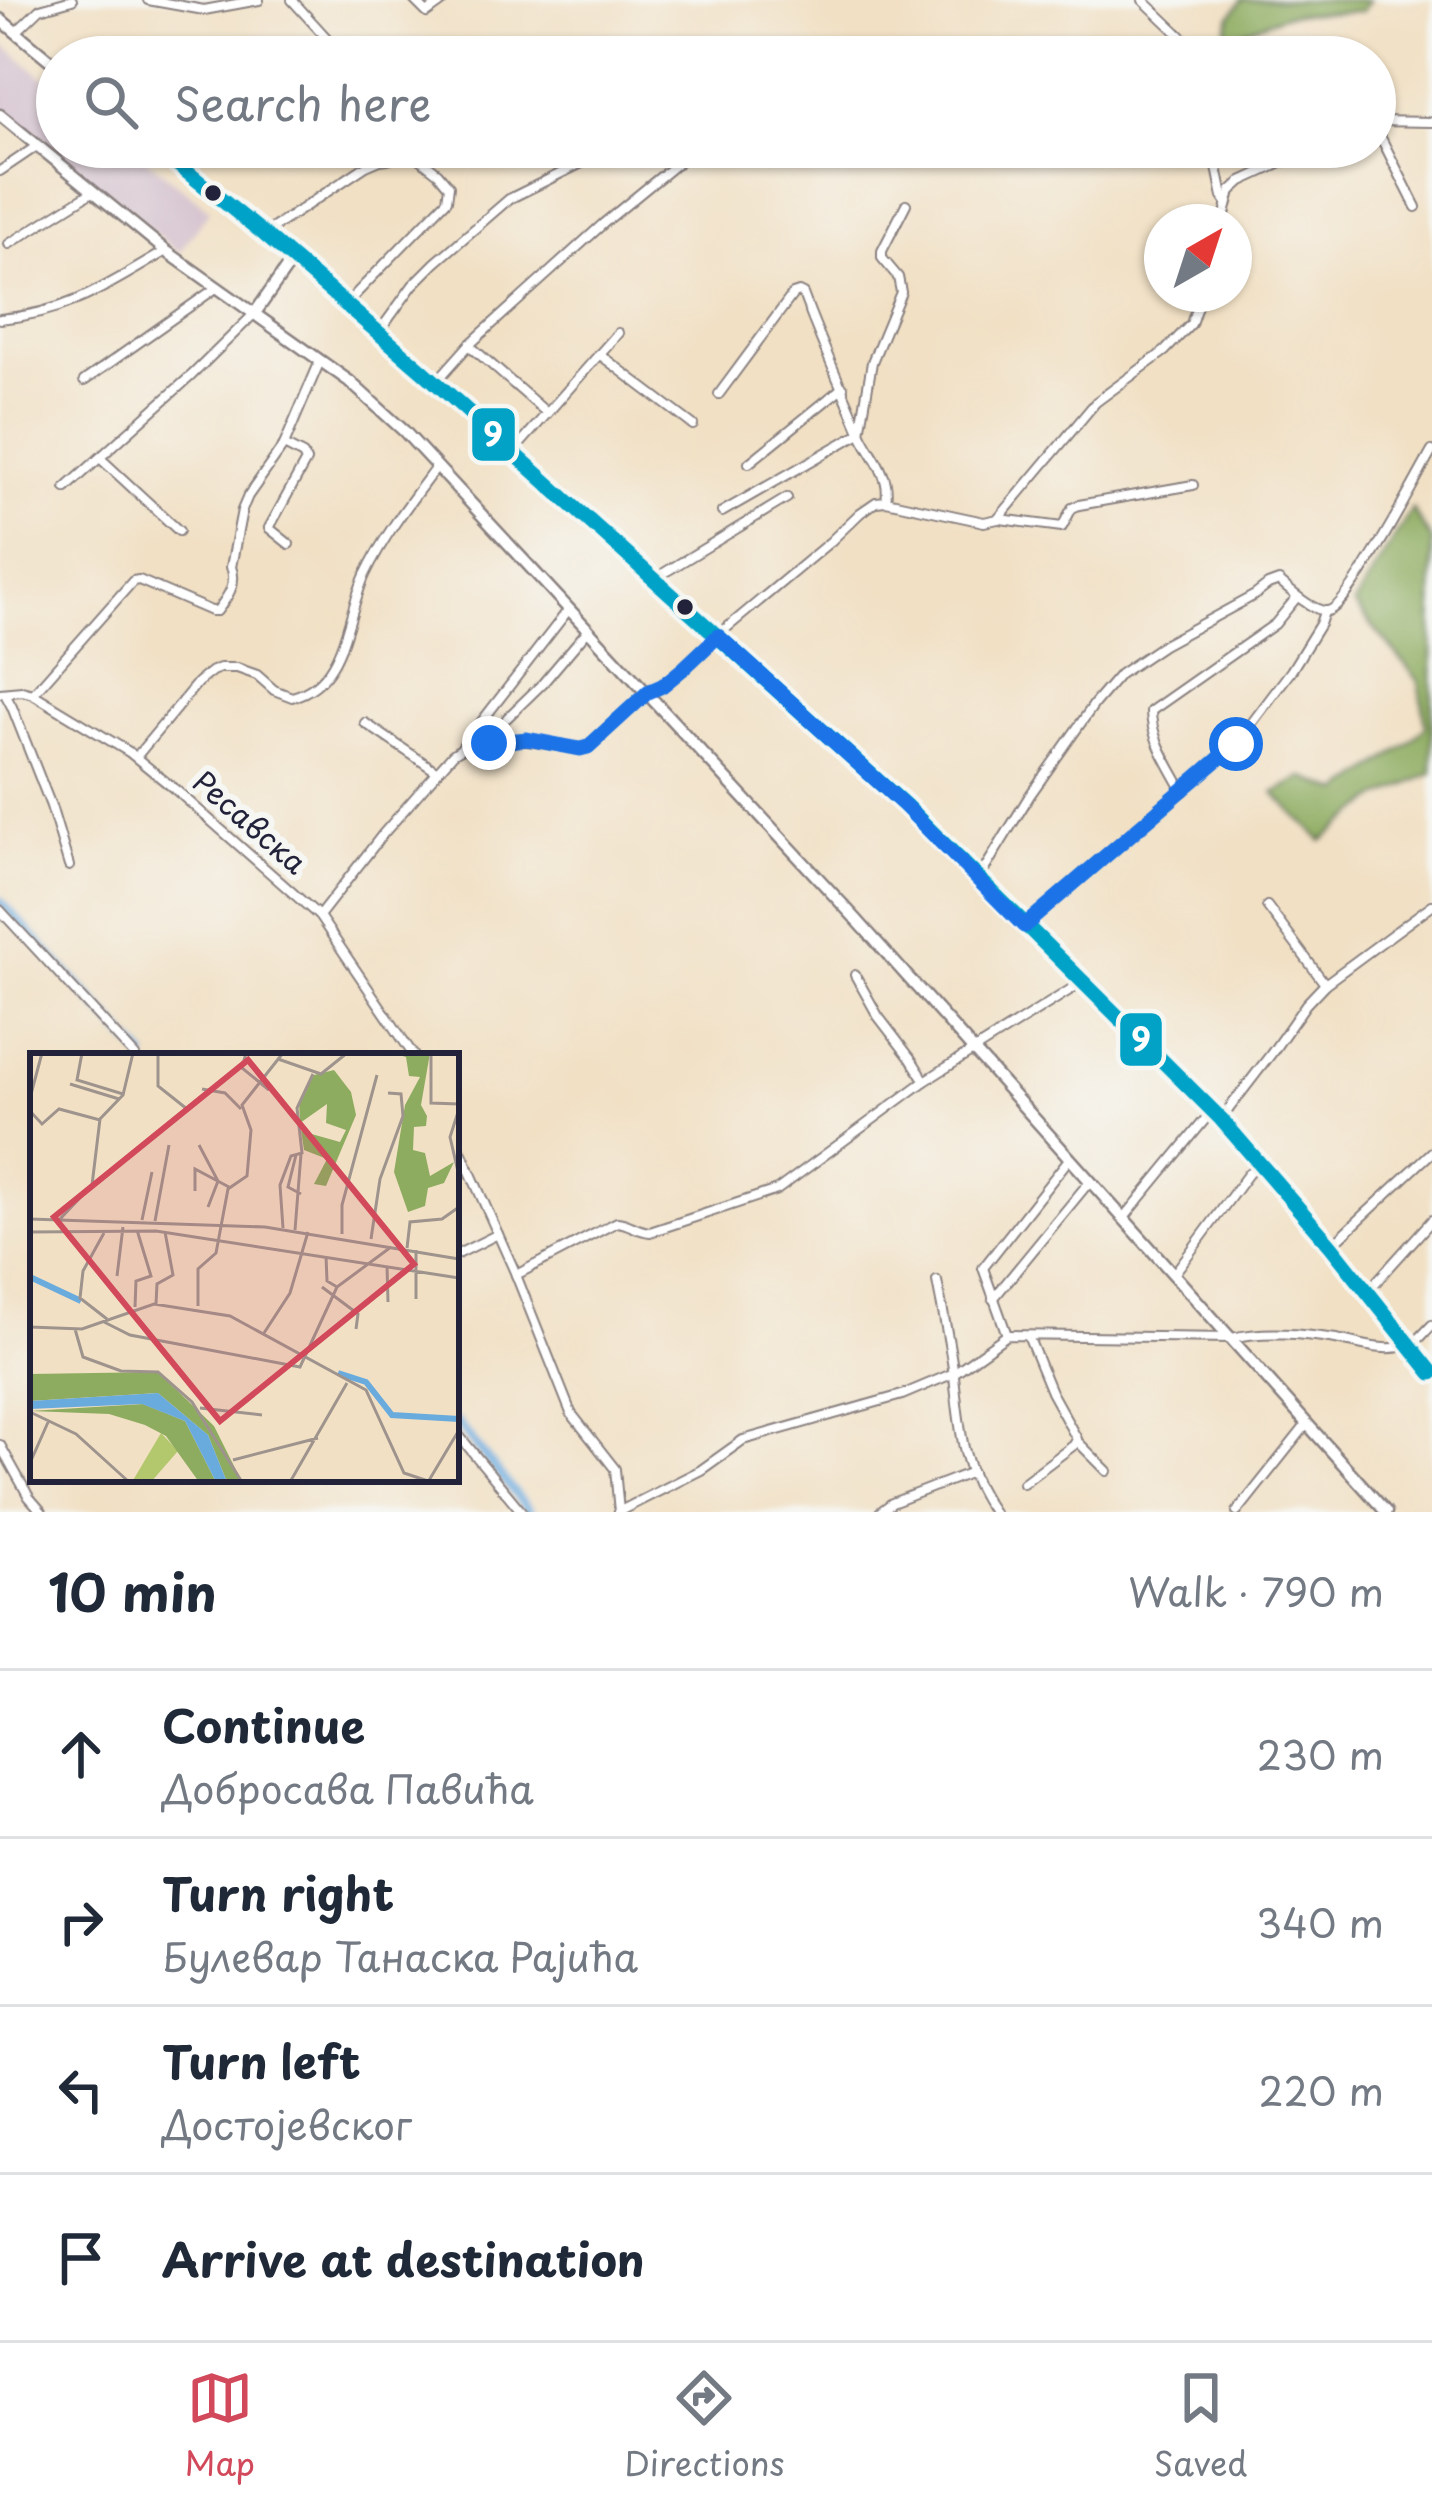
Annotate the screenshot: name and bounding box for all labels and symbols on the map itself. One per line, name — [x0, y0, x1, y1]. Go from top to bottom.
unlabelled marker — [202, 182, 224, 204]
north arrow — [1144, 204, 1252, 312]
line badge: 9 — [470, 406, 517, 463]
text: 9 — [483, 407, 503, 457]
unlabelled marker — [674, 596, 696, 618]
route end — [462, 716, 516, 770]
route start — [1209, 717, 1263, 771]
street label: Ресавска — [184, 759, 318, 884]
line badge: 9 — [1118, 1011, 1164, 1068]
text: 9 — [1131, 1012, 1151, 1062]
inset map — [30, 1053, 459, 1482]

